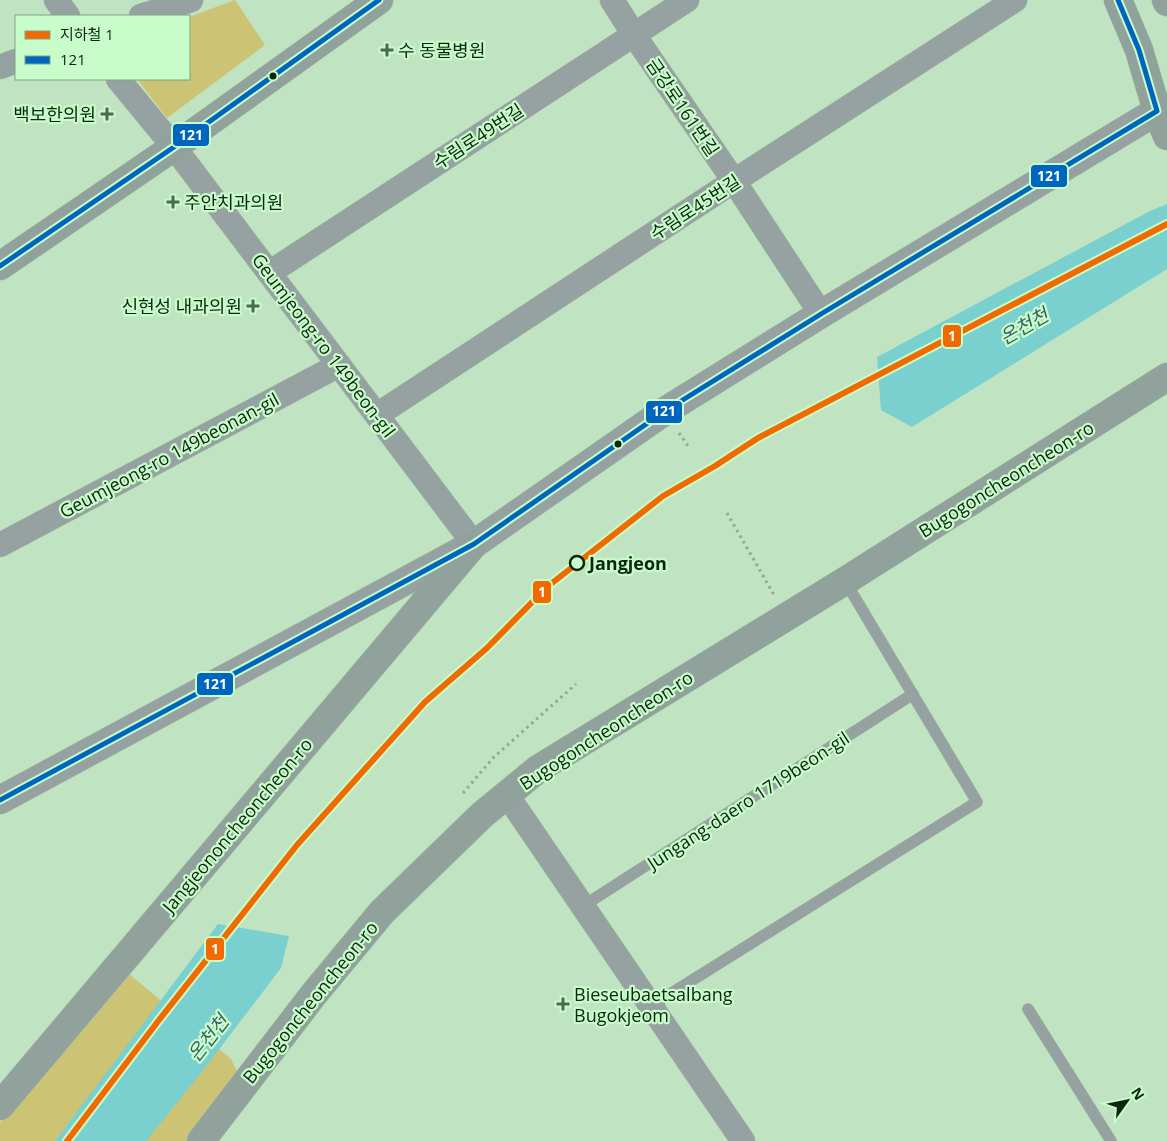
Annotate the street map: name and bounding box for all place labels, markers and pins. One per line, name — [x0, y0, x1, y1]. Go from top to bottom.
place label: 수 동물병원 — [398, 38, 485, 62]
marker: 수 동물병원 — [380, 43, 394, 57]
unlabelled marker — [268, 71, 278, 81]
place label: 백보한의원 — [13, 102, 96, 126]
marker: 백보한의원 — [100, 107, 114, 121]
place label: 주안치과의원 — [184, 190, 283, 214]
marker: 주안치과의원 — [166, 195, 180, 209]
place label: 신현성 내과의원 — [121, 294, 242, 318]
marker: 신현성 내과의원 — [246, 299, 260, 313]
unlabelled marker — [613, 439, 623, 449]
place label: Jangjeon — [587, 551, 667, 575]
marker: Jangjeon — [569, 555, 585, 571]
place label: Bieseubaetsalbang Bugokjeom — [574, 982, 733, 1027]
marker: Bieseubaetsalbang Bugokjeom — [556, 997, 570, 1011]

